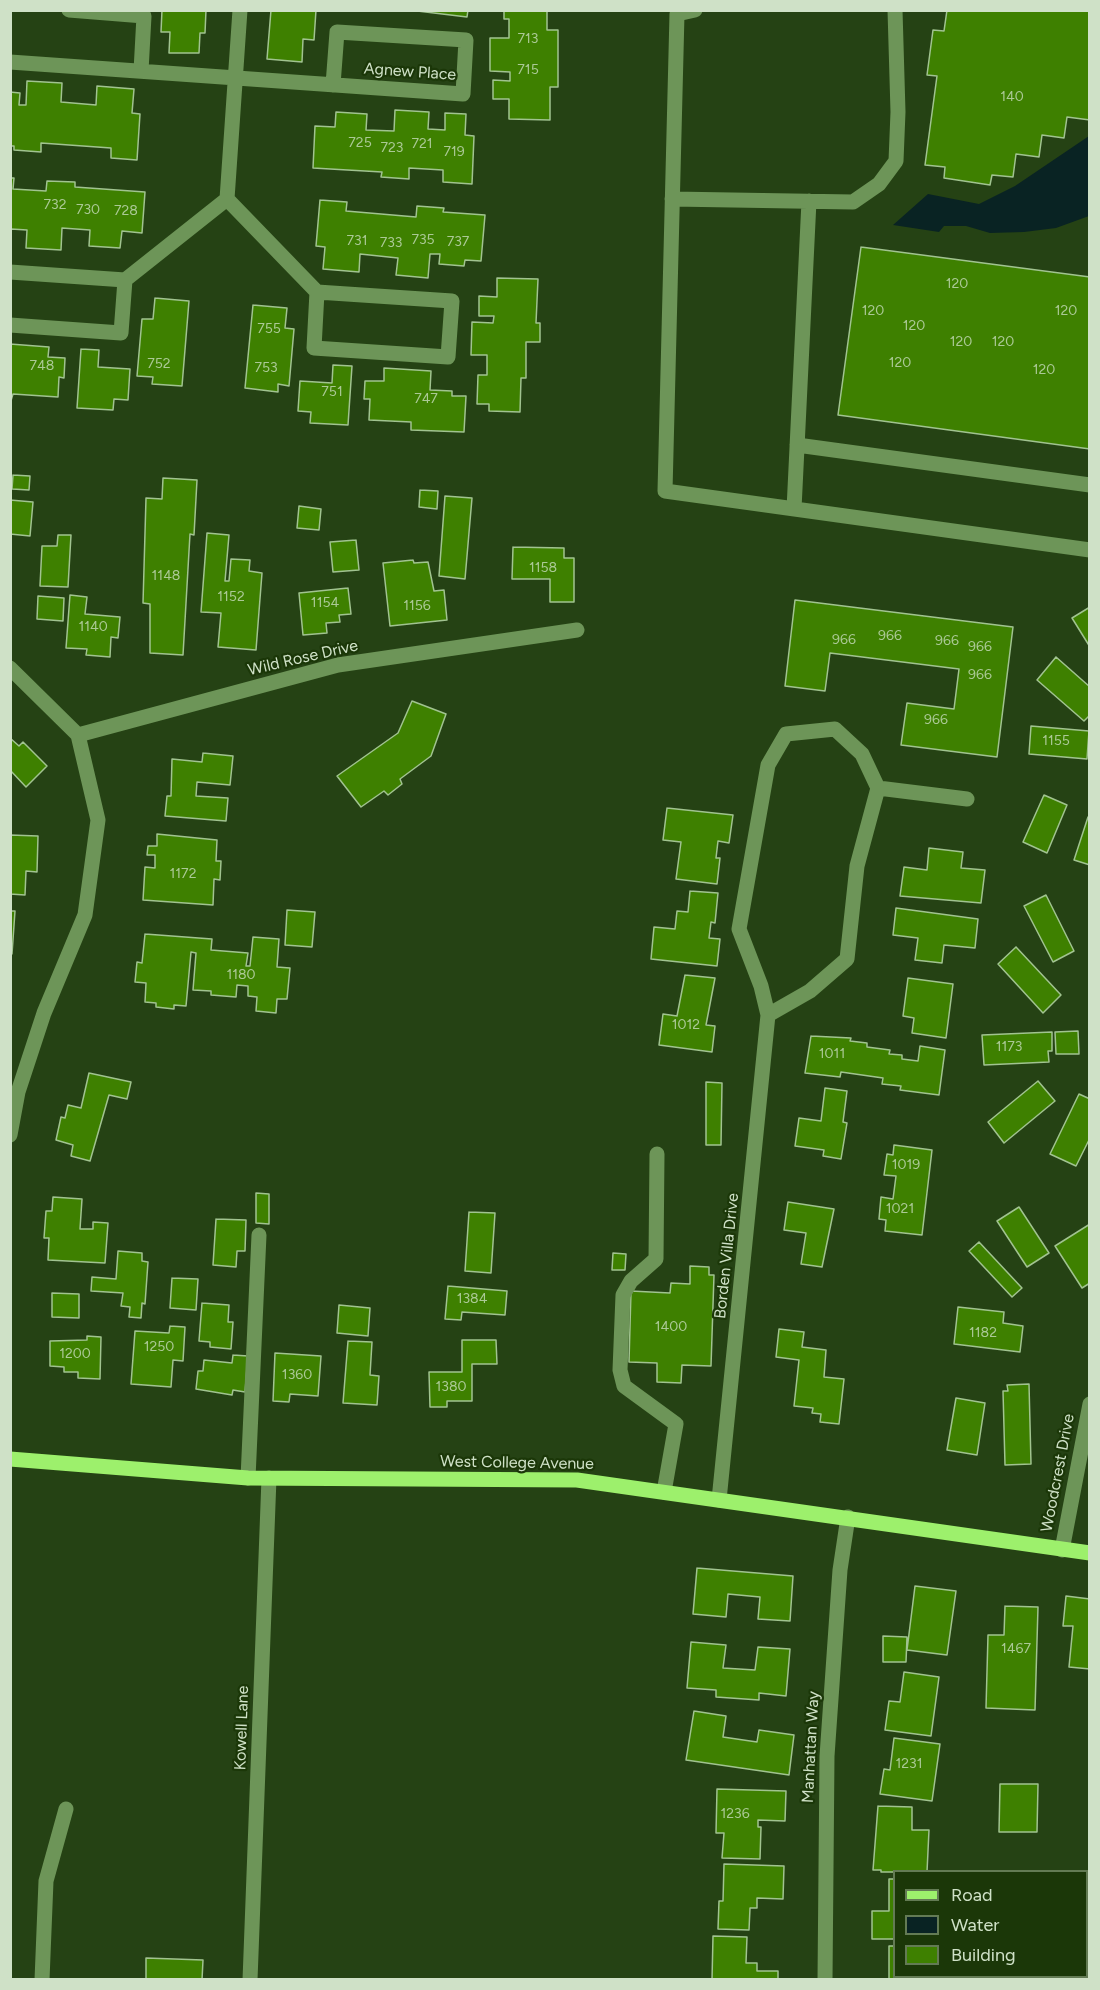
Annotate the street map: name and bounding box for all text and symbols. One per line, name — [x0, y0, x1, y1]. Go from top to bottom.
house number: 713 — [518, 31, 538, 47]
street label: Agnew Place — [363, 59, 457, 85]
house number: 715 — [517, 62, 539, 78]
house number: 140 — [1000, 89, 1024, 105]
house number: 725 — [348, 135, 372, 151]
house number: 721 — [411, 136, 433, 152]
house number: 723 — [381, 140, 403, 156]
house number: 719 — [443, 144, 465, 160]
house number: 732 — [44, 197, 66, 213]
house number: 730 — [76, 202, 100, 218]
house number: 728 — [114, 203, 138, 219]
house number: 735 — [411, 232, 435, 248]
house number: 731 — [347, 233, 367, 249]
house number: 737 — [447, 234, 469, 250]
house number: 733 — [380, 235, 402, 251]
house number: 120 — [946, 276, 968, 292]
house number: 120 — [862, 303, 884, 319]
house number: 120 — [1055, 303, 1077, 319]
house number: 120 — [903, 318, 925, 334]
house number: 755 — [257, 321, 281, 337]
house number: 120 — [950, 334, 972, 350]
house number: 120 — [992, 334, 1014, 350]
house number: 120 — [889, 355, 911, 371]
house number: 752 — [147, 356, 171, 372]
house number: 748 — [30, 358, 54, 374]
house number: 753 — [254, 360, 278, 376]
house number: 120 — [1033, 362, 1055, 378]
house number: 751 — [321, 384, 343, 400]
house number: 747 — [414, 391, 438, 407]
house number: 1158 — [529, 560, 557, 576]
house number: 1148 — [152, 568, 180, 584]
house number: 1152 — [217, 589, 245, 605]
house number: 1154 — [311, 595, 339, 611]
house number: 1156 — [403, 598, 431, 614]
house number: 1140 — [78, 619, 108, 635]
house number: 966 — [878, 628, 902, 644]
house number: 966 — [832, 632, 856, 648]
house number: 966 — [935, 633, 959, 649]
street label: Wild Rose Drive — [246, 636, 360, 680]
house number: 966 — [968, 639, 992, 655]
house number: 966 — [968, 667, 992, 683]
house number: 966 — [924, 712, 948, 728]
house number: 1155 — [1042, 733, 1070, 749]
house number: 1172 — [170, 866, 196, 882]
house number: 1180 — [226, 967, 256, 983]
house number: 1012 — [672, 1017, 700, 1033]
house number: 1173 — [996, 1039, 1022, 1055]
house number: 1011 — [819, 1046, 845, 1062]
house number: 1019 — [892, 1157, 920, 1173]
street label: Borden Villa Drive — [711, 1192, 743, 1320]
house number: 1021 — [886, 1201, 914, 1217]
house number: 1384 — [457, 1291, 487, 1307]
house number: 1400 — [655, 1319, 687, 1335]
house number: 1182 — [969, 1325, 997, 1341]
house number: 1250 — [144, 1339, 174, 1355]
house number: 1200 — [59, 1346, 91, 1362]
house number: 1360 — [282, 1367, 312, 1383]
house number: 1380 — [436, 1379, 466, 1395]
street label: Woodcrest Drive — [1037, 1412, 1079, 1534]
street label: West College Avenue — [440, 1452, 594, 1474]
house number: 1467 — [1001, 1641, 1031, 1657]
street label: Kowell Lane — [231, 1685, 253, 1771]
street label: Manhattan Way — [798, 1691, 824, 1803]
house number: 1231 — [895, 1756, 923, 1772]
house number: 1236 — [720, 1806, 750, 1822]
legend — [893, 1870, 1088, 1978]
text: Road — [951, 1884, 992, 1906]
text: Water — [951, 1914, 999, 1936]
text: Building — [951, 1944, 1016, 1966]

